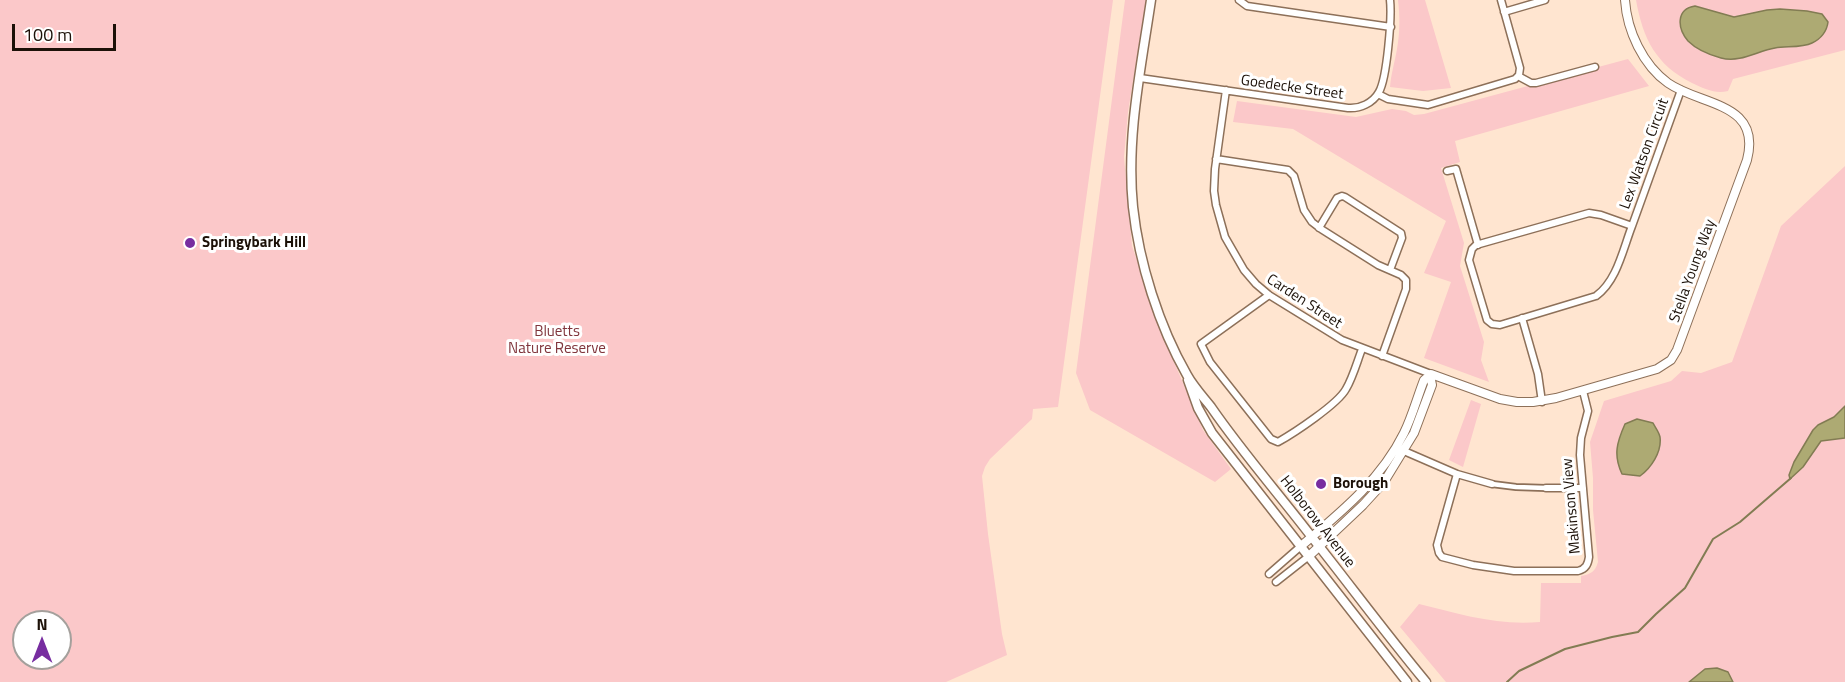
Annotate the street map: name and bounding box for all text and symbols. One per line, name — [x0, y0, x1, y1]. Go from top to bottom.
scale bar — [15, 12, 118, 50]
text: 100 m — [23, 21, 72, 48]
street label: Goedecke Street — [1240, 72, 1344, 104]
street label: Lex Watson Circuit — [1617, 96, 1673, 212]
street label: Stella Young Way — [1666, 217, 1720, 325]
place label: Springybark Hill — [202, 234, 306, 252]
marker: Springybark Hill — [183, 236, 197, 250]
street label: Carden Street — [1263, 271, 1345, 333]
park label: Bluetts Nature Reserve — [508, 323, 606, 358]
street label: Makinson View — [1559, 457, 1585, 555]
street label: Holborow Avenue — [1275, 472, 1359, 572]
place label: Borough — [1333, 475, 1388, 493]
marker: Borough — [1314, 477, 1328, 491]
north arrow — [12, 610, 72, 670]
text: N — [36, 612, 48, 636]

